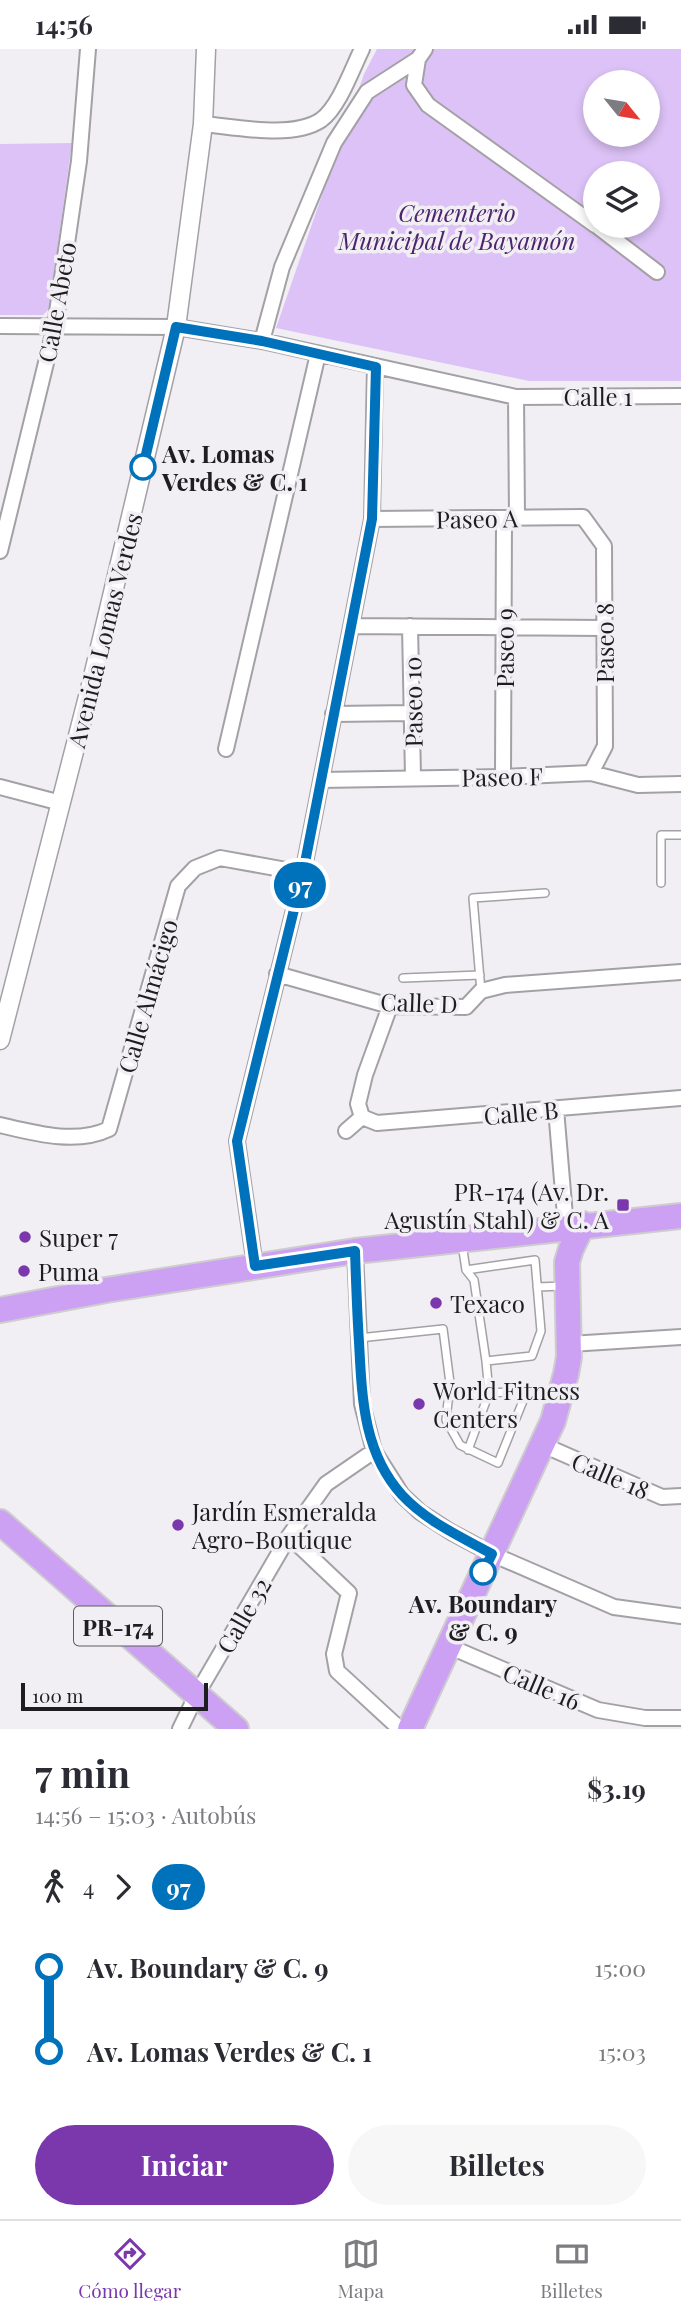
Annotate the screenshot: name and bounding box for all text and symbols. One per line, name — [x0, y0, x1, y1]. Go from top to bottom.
text: 14:56 — [35, 7, 93, 42]
north arrow — [583, 70, 660, 147]
map controls — [583, 70, 660, 238]
button: layers — [583, 161, 660, 238]
park label: Cementerio Municipal de Bayamón — [338, 196, 575, 256]
street label: Calle Abeto — [30, 239, 82, 365]
street label: Calle 1 — [564, 380, 633, 412]
place label: Av. Lomas Verdes & C. 1 — [161, 437, 308, 497]
marker: Av. Lomas Verdes & C. 1 — [130, 454, 156, 480]
street label: Paseo A — [436, 501, 519, 535]
street label: Avenida Lomas Verdes — [59, 509, 149, 752]
street label: Paseo 8 — [588, 603, 620, 683]
street label: Paseo 9 — [488, 608, 520, 688]
street label: Paseo 10 — [395, 656, 429, 748]
street label: Paseo F — [461, 759, 543, 793]
line badge: 97 — [268, 862, 332, 908]
text: 97 — [288, 869, 312, 901]
street label: Calle Almácigo — [110, 915, 184, 1077]
street label: Calle D — [380, 985, 458, 1019]
street label: Calle B — [482, 1093, 560, 1131]
place label: PR-174 (Av. Dr. Agustín Stahl) & C. A — [383, 1175, 610, 1235]
marker: PR-174 (Av. Dr. Agustín Stahl) & C. A — [615, 1197, 631, 1213]
place label: Super 7 — [39, 1221, 118, 1253]
marker: Super 7 — [17, 1229, 33, 1245]
place label: Puma — [38, 1255, 99, 1287]
marker: Puma — [16, 1263, 32, 1279]
place label: Texaco — [450, 1287, 525, 1319]
marker: Texaco — [428, 1295, 444, 1311]
place label: World Fitness Centers — [432, 1374, 580, 1434]
marker: World Fitness Centers — [411, 1396, 427, 1412]
street label: Calle 18 — [567, 1444, 655, 1506]
place label: Jardín Esmeralda Agro-Boutique — [191, 1495, 377, 1555]
marker: Jardín Esmeralda Agro-Boutique — [170, 1517, 186, 1533]
marker: Av. Boundary & C. 9 — [470, 1559, 496, 1585]
street label: Calle 32 — [209, 1571, 277, 1659]
place label: Av. Boundary & C. 9 — [408, 1587, 558, 1647]
road number: PR-174 — [74, 1607, 162, 1645]
street label: Calle 16 — [498, 1655, 586, 1717]
scale bar — [21, 1680, 208, 1712]
text: 100 m — [32, 1682, 83, 1708]
text: 7 min — [35, 1747, 130, 1798]
text: $3.19 — [587, 1771, 646, 1806]
text: 14:56 – 15:03 · Autobús — [35, 1799, 256, 1830]
icon: walk — [35, 1868, 73, 1906]
icon: forward — [104, 1868, 142, 1906]
text: 4 — [83, 1871, 94, 1902]
text: 97 — [166, 1871, 191, 1903]
text: Av. Boundary & C. 9 — [87, 1950, 329, 1985]
text: 15:00 — [595, 1952, 646, 1983]
text: Av. Lomas Verdes & C. 1 — [87, 2034, 372, 2069]
text: 15:03 — [598, 2036, 646, 2067]
button: Iniciar — [35, 2125, 334, 2205]
button: Billetes — [348, 2125, 646, 2205]
tab: Cómo llegar — [78, 2235, 181, 2303]
tab: Mapa — [338, 2235, 384, 2303]
tab: Billetes — [540, 2235, 603, 2303]

